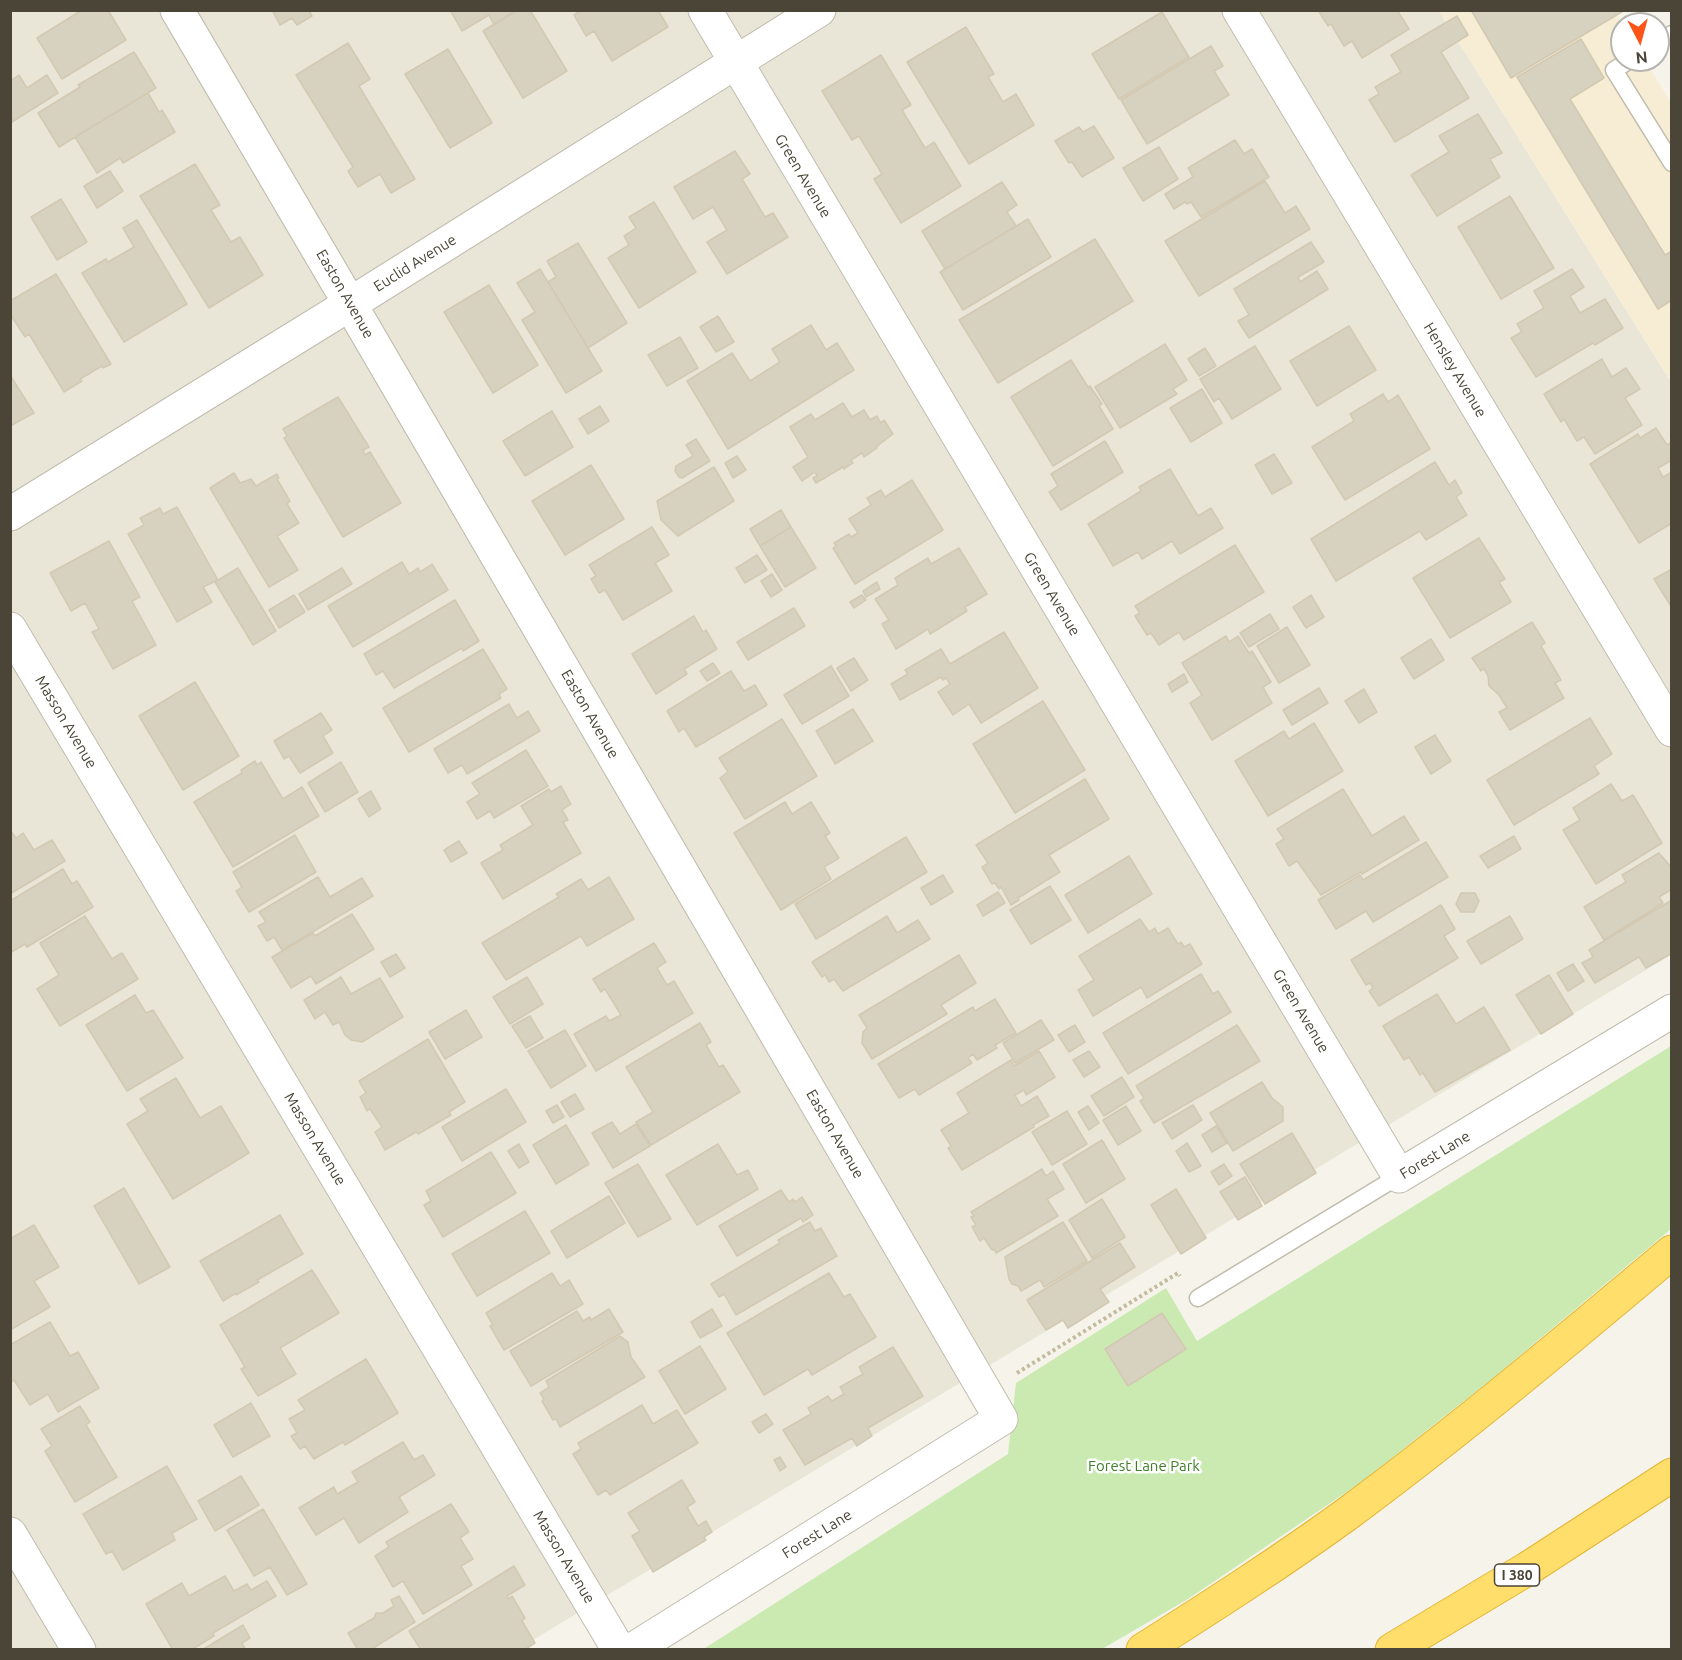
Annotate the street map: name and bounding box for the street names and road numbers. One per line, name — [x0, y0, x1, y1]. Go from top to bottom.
street label: Green Avenue — [771, 131, 835, 221]
street label: Euclid Avenue — [370, 230, 460, 296]
street label: Easton Avenue — [312, 246, 378, 342]
street label: Hensley Avenue — [1420, 319, 1490, 421]
street label: Green Avenue — [1020, 549, 1084, 639]
street label: Easton Avenue — [557, 666, 623, 762]
street label: Masson Avenue — [31, 672, 101, 772]
street label: Green Avenue — [1269, 966, 1333, 1056]
street label: Easton Avenue — [802, 1086, 868, 1182]
street label: Masson Avenue — [280, 1089, 350, 1189]
street label: Forest Lane — [1397, 1127, 1473, 1183]
street label: Forest Lane — [779, 1506, 855, 1562]
street label: Masson Avenue — [529, 1507, 599, 1607]
road number: I 380 — [1494, 1564, 1540, 1586]

